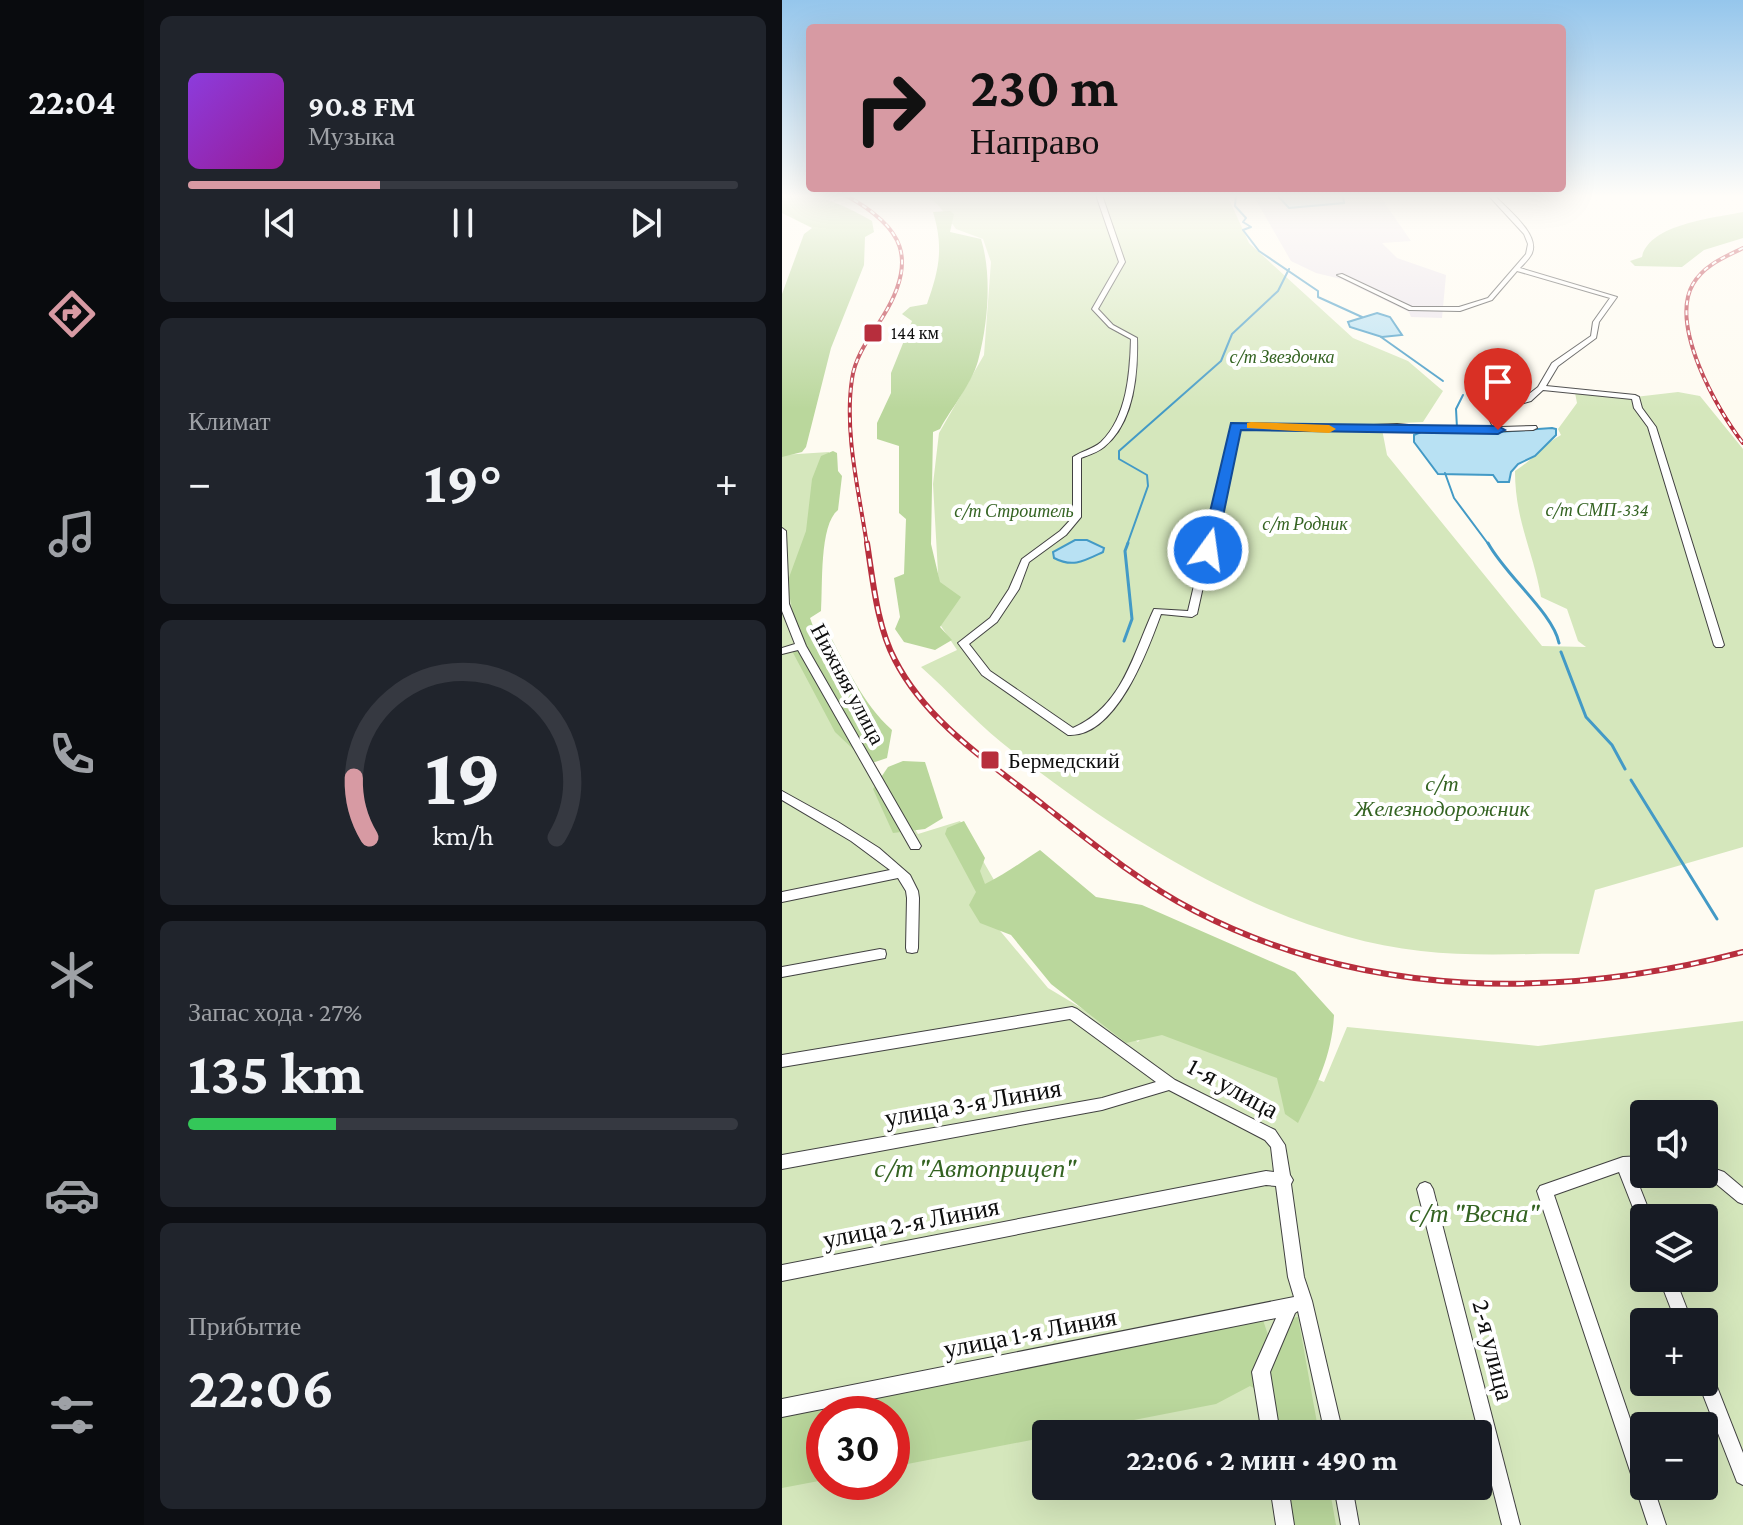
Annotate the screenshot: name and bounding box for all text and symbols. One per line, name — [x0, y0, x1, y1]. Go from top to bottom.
icon: right — [838, 56, 942, 160]
text: 230 m — [970, 56, 1118, 118]
text: 22:04 — [28, 82, 116, 122]
text: 90.8 FM — [308, 89, 415, 122]
text: Музыка — [308, 122, 395, 151]
text: Направо — [970, 122, 1100, 162]
icon: previous — [258, 201, 302, 245]
icon: pause — [441, 201, 485, 245]
icon: next — [624, 201, 668, 245]
icon: directions — [44, 286, 100, 342]
marker: 144 км — [862, 322, 884, 344]
place label: 144 км — [891, 323, 939, 343]
park label: с/т Звездочка — [1229, 347, 1335, 367]
pin — [1464, 348, 1532, 430]
icon: arrive — [1476, 360, 1520, 404]
text: Климат — [188, 407, 271, 436]
text: 19° — [424, 448, 502, 515]
text: − — [188, 458, 211, 506]
text: + — [715, 458, 738, 506]
park label: с/т СМП-334 — [1545, 500, 1649, 520]
park label: с/т Строитель — [954, 501, 1074, 521]
icon: music — [44, 506, 100, 562]
position arrow — [1166, 508, 1250, 592]
park label: с/т Родник — [1262, 514, 1348, 534]
street label: Нижняя улица — [806, 619, 890, 749]
icon: phone — [44, 726, 100, 782]
text: 19 — [425, 729, 501, 822]
place label: Бермедский — [1008, 748, 1120, 773]
marker: Бермедский — [979, 749, 1001, 771]
park label: с/т Железнодорожник — [1353, 771, 1530, 821]
text: km/h — [432, 820, 494, 852]
icon: climate — [44, 947, 100, 1003]
text: Запас хода · 27% — [188, 998, 362, 1027]
text: 135 km — [188, 1039, 364, 1106]
street label: 1-я улица — [1183, 1051, 1284, 1125]
street label: улица 3-я Линия — [882, 1073, 1064, 1133]
map controls — [1630, 1100, 1718, 1500]
button: sound — [1630, 1100, 1718, 1188]
park label: с/т "Автоприцеп" — [874, 1154, 1077, 1183]
icon: car — [44, 1167, 100, 1223]
street label: улица 2-я Линия — [820, 1192, 1002, 1254]
park label: с/т "Весна" — [1409, 1199, 1540, 1228]
button: layers — [1630, 1204, 1718, 1292]
street label: 2-я улица — [1466, 1297, 1520, 1404]
street label: улица 1-я Линия — [941, 1302, 1119, 1364]
button: + — [1630, 1308, 1718, 1396]
text: Прибытие — [188, 1312, 301, 1341]
text: 22:06 — [188, 1353, 334, 1420]
icon: filters — [44, 1387, 100, 1443]
speed limit sign: 30 — [806, 1396, 910, 1500]
button: − — [1630, 1412, 1718, 1500]
text: 22:06 · 2 мин · 490 m — [1126, 1443, 1398, 1476]

